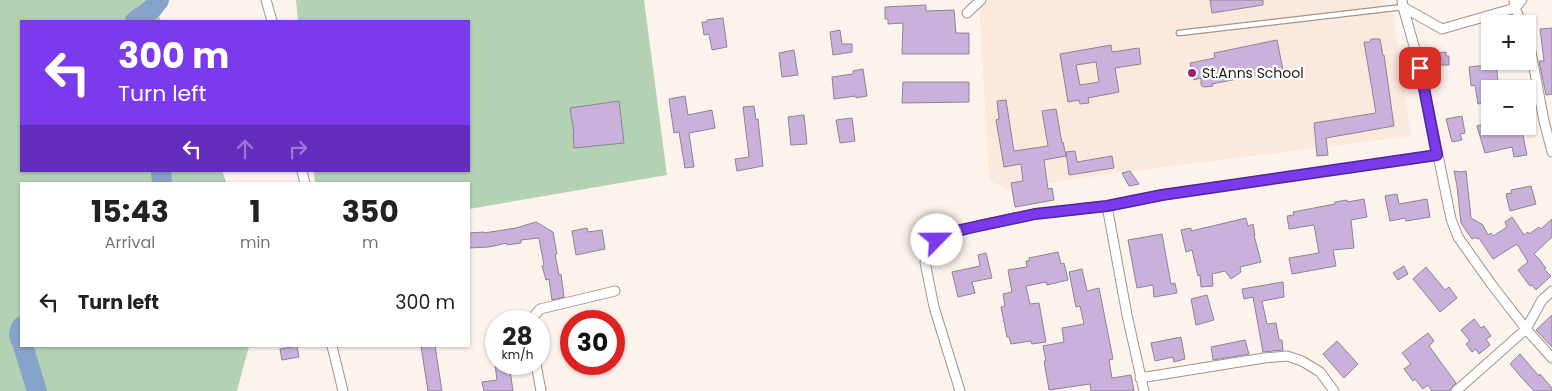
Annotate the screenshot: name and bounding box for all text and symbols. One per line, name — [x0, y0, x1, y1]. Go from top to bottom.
map controls — [1481, 15, 1536, 135]
button: + — [1481, 15, 1536, 70]
text: 300 m — [118, 31, 229, 80]
icon: left — [35, 40, 100, 105]
pin — [1399, 47, 1441, 89]
icon: arrive — [1406, 54, 1434, 82]
place label: St.Anns School — [1202, 63, 1304, 83]
marker: St.Anns School — [1186, 67, 1198, 79]
text: Turn left — [118, 78, 206, 109]
button: − — [1481, 80, 1536, 135]
icon: left — [178, 135, 206, 163]
icon: ahead — [231, 135, 259, 163]
icon: right — [284, 135, 312, 163]
text: 15:43 — [91, 190, 169, 233]
text: 1 — [250, 190, 261, 233]
text: 350 — [342, 190, 399, 233]
position arrow — [910, 213, 962, 265]
text: Arrival — [105, 231, 155, 254]
text: min — [240, 231, 271, 254]
text: m — [362, 231, 379, 254]
icon: left — [35, 288, 63, 316]
text: Turn left — [78, 289, 159, 316]
text: 300 m — [395, 289, 455, 316]
speed limit sign: 30 — [560, 310, 625, 375]
text: 28 — [502, 319, 533, 354]
text: km/h — [502, 346, 533, 363]

